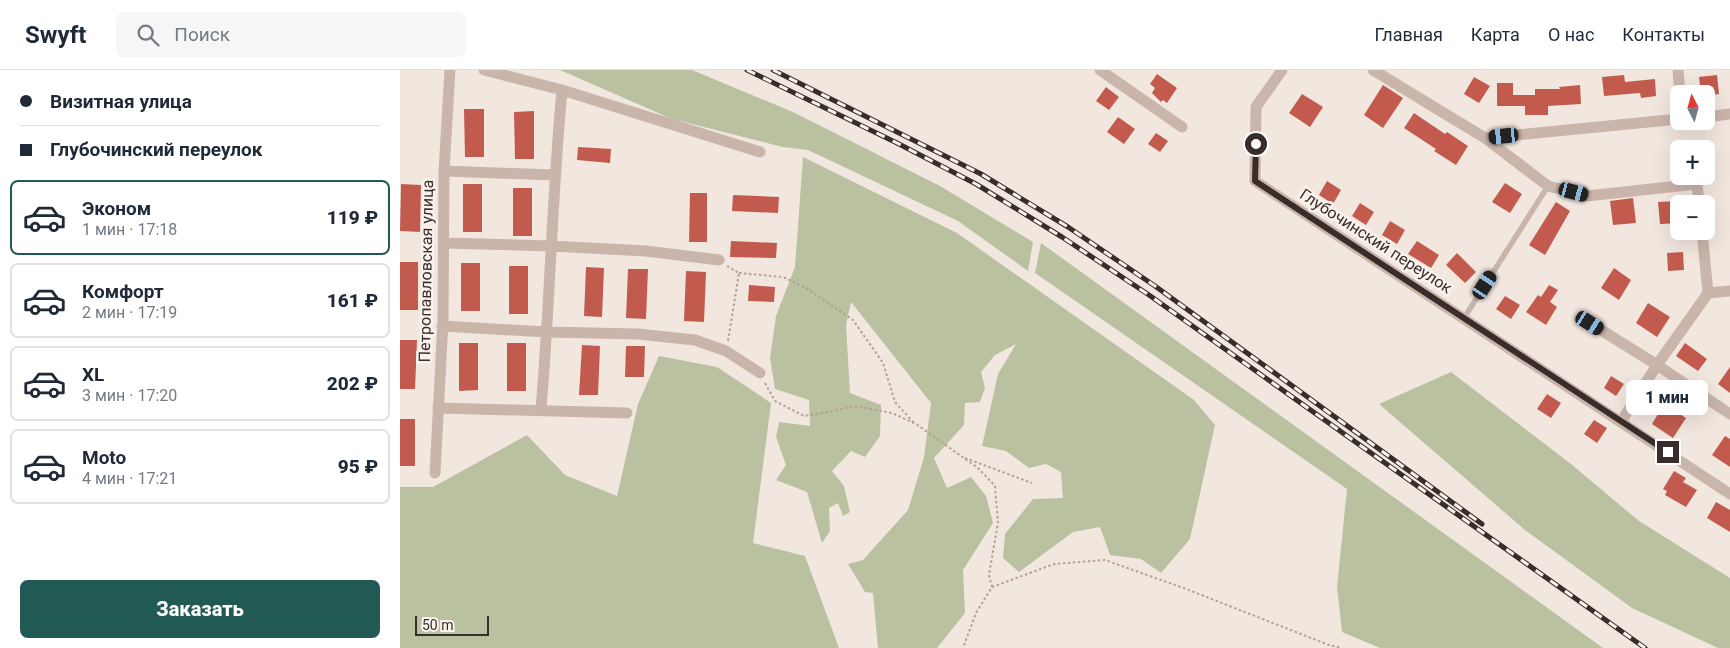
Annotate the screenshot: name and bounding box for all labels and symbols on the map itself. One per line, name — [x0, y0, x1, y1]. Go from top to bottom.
north arrow — [1670, 85, 1715, 130]
car — [1488, 127, 1519, 145]
route start — [1245, 133, 1267, 155]
street label: Петропавловская улица — [415, 180, 437, 362]
car — [1557, 181, 1590, 203]
street label: Глубочинский переулок — [1296, 185, 1456, 298]
car — [1470, 268, 1499, 302]
car — [1573, 309, 1606, 337]
callout: 1 мин — [1627, 380, 1709, 414]
route end — [1657, 441, 1679, 463]
scale bar — [415, 613, 489, 636]

